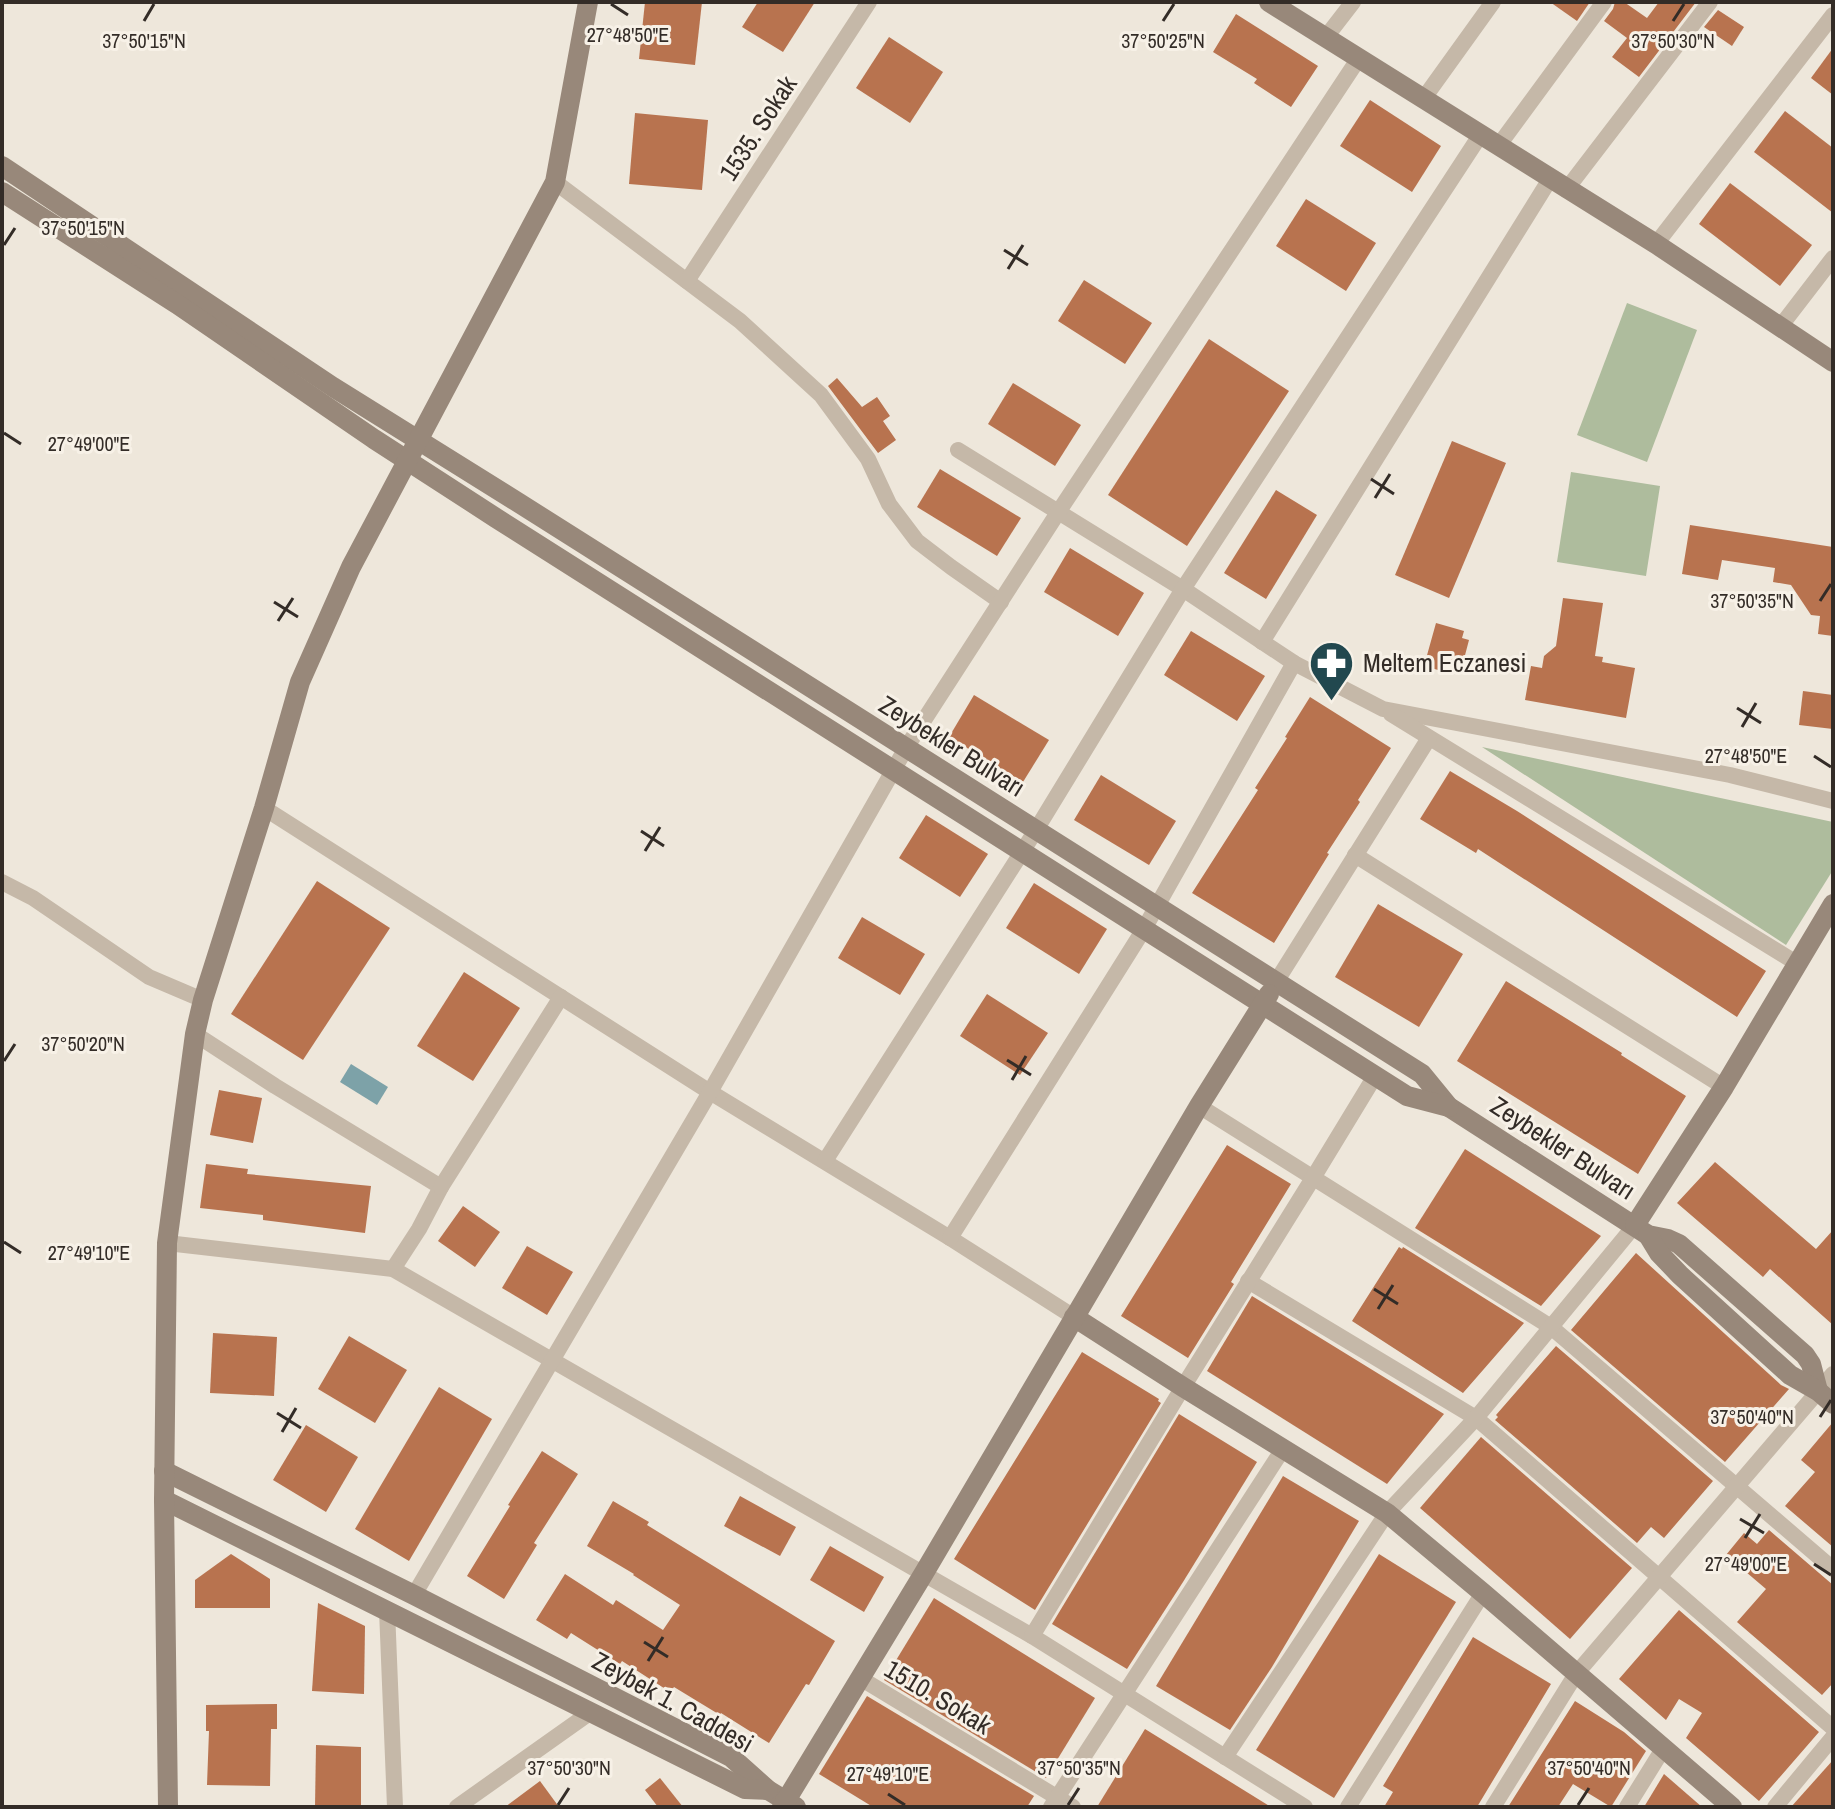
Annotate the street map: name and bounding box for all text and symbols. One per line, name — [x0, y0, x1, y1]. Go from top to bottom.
text: 27°48'50"E — [587, 21, 669, 48]
text: 37°50'15"N — [102, 27, 186, 54]
text: 37°50'25"N — [1121, 27, 1205, 54]
text: 37°50'30"N — [1631, 27, 1715, 54]
street label: 1535. Sokak — [711, 68, 805, 187]
text: 37°50'15"N — [41, 214, 125, 241]
text: 27°49'00"E — [48, 430, 130, 457]
text: 37°50'35"N — [1710, 587, 1794, 614]
pharmacy icon: Meltem Eczanesi — [1308, 639, 1356, 702]
place label: Meltem Eczanesi — [1363, 645, 1527, 680]
street label: Zeybekler Bulvarı — [873, 687, 1032, 804]
text: 27°48'50"E — [1705, 742, 1787, 769]
text: 37°50'20"N — [41, 1030, 125, 1057]
street label: Zeybekler Bulvarı — [1484, 1088, 1642, 1207]
text: 27°49'10"E — [48, 1239, 130, 1266]
text: 37°50'40"N — [1710, 1403, 1794, 1430]
text: 27°49'00"E — [1705, 1550, 1787, 1577]
street label: Zeybek 1. Caddesi — [586, 1643, 760, 1760]
street label: 1510. Sokak — [878, 1651, 998, 1742]
text: 37°50'30"N — [527, 1754, 611, 1781]
text: 37°50'35"N — [1037, 1754, 1121, 1781]
text: 37°50'40"N — [1547, 1754, 1631, 1781]
text: 27°49'10"E — [847, 1760, 929, 1787]

